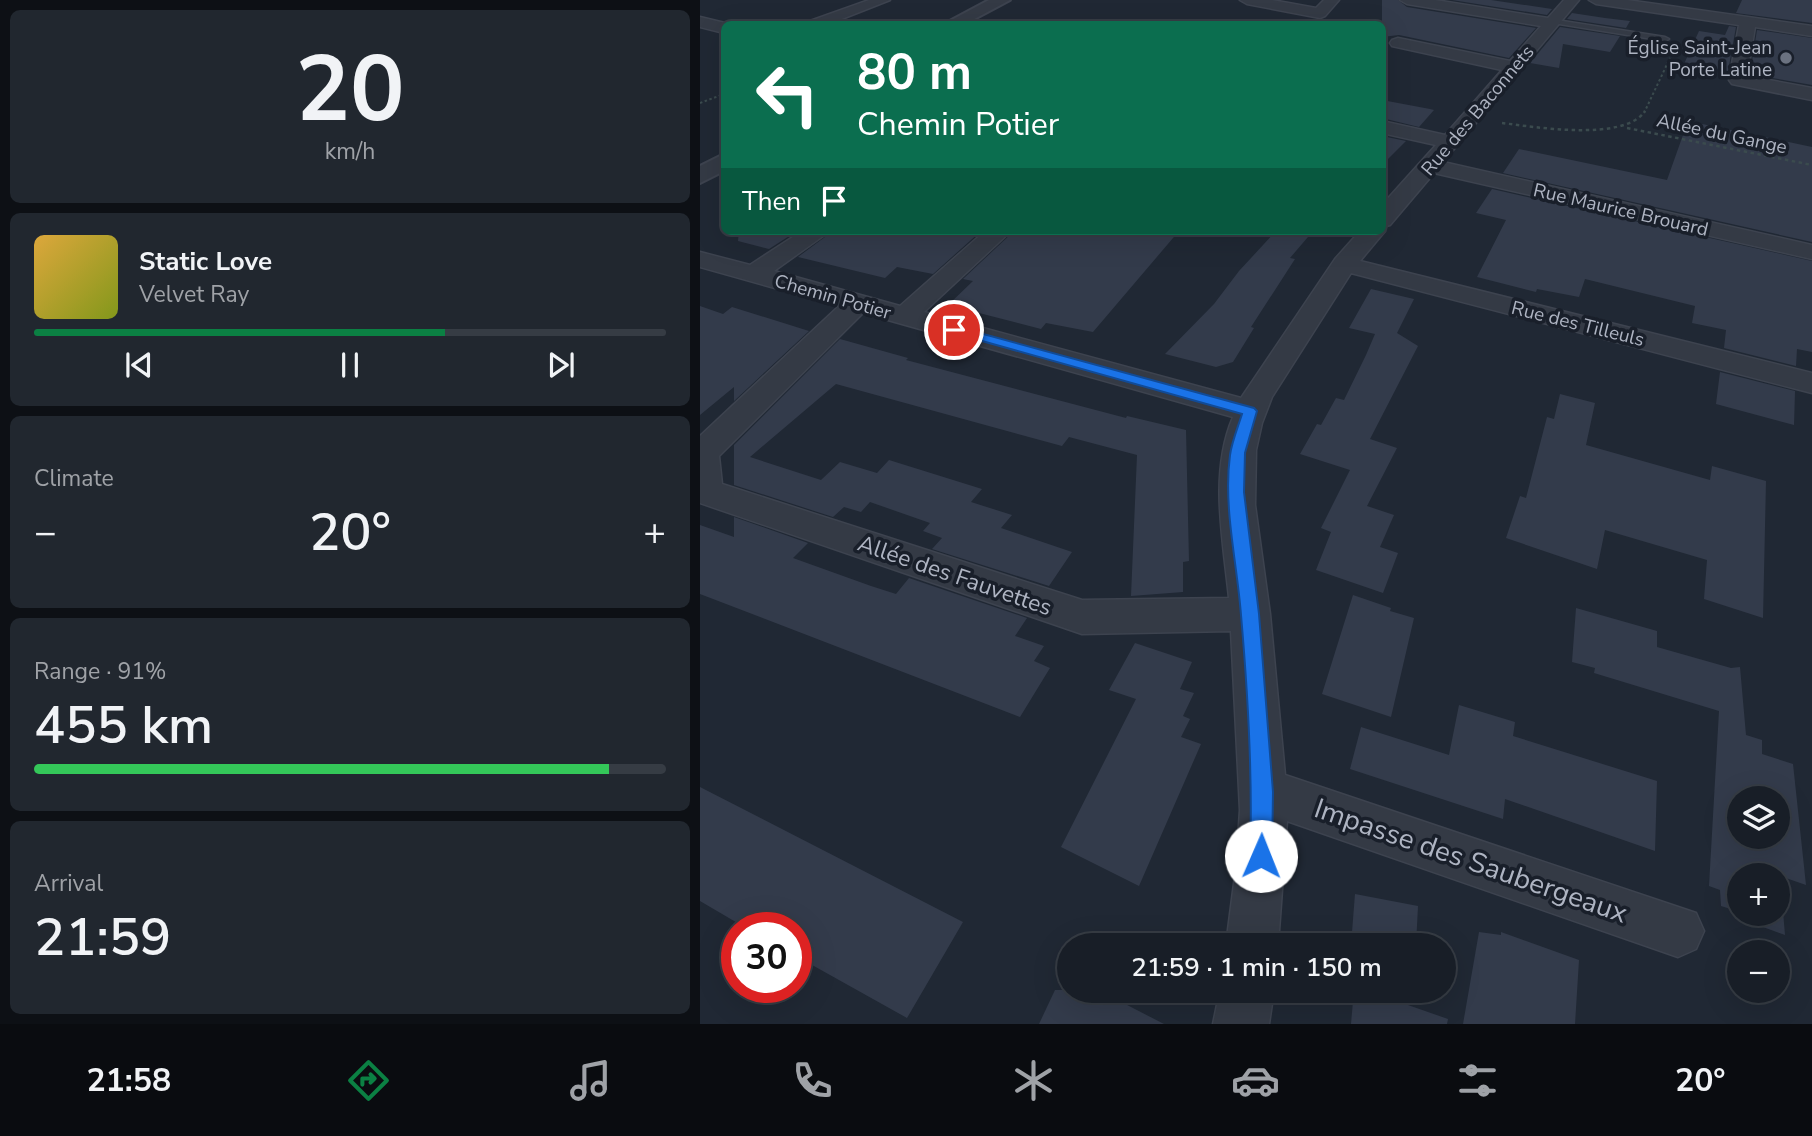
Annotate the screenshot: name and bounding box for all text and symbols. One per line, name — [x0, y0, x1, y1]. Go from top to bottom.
text: 20 — [295, 28, 405, 152]
place label: Église Saint-Jean Porte Latine — [1628, 35, 1772, 83]
text: 80 m — [857, 39, 972, 106]
street label: Rue des Baconnets — [1415, 40, 1540, 181]
icon: left — [742, 49, 833, 140]
marker: Église Saint-Jean Porte Latine — [1778, 50, 1794, 66]
text: Chemin Potier — [857, 103, 1059, 146]
street label: Allée du Gange — [1654, 107, 1789, 160]
text: km/h — [325, 136, 375, 167]
street label: Rue Maurice Brouard — [1531, 177, 1711, 243]
icon: arrive — [815, 182, 853, 220]
text: Then — [742, 184, 801, 219]
text: Static Love — [139, 244, 272, 279]
street label: Chemin Potier — [771, 268, 894, 326]
text: Velvet Ray — [139, 279, 249, 310]
street label: Rue des Tilleuls — [1509, 295, 1647, 353]
pin — [924, 300, 984, 360]
icon: arrive — [935, 311, 973, 349]
icon: previous — [120, 346, 158, 384]
icon: pause — [331, 346, 369, 384]
icon: next — [542, 346, 580, 384]
text: Climate — [34, 463, 114, 494]
text: 20° — [309, 497, 391, 568]
text: − — [34, 507, 57, 558]
text: + — [643, 507, 666, 558]
street label: Allée des Fauvettes — [854, 528, 1056, 623]
text: Range · 91% — [34, 656, 166, 687]
text: 455 km — [34, 690, 213, 761]
map controls — [1727, 786, 1790, 1003]
button: layers — [1727, 786, 1790, 849]
street label: Impasse des Saubergeaux — [1309, 789, 1632, 932]
position arrow — [1224, 819, 1298, 893]
button: + — [1727, 863, 1790, 926]
text: Arrival — [34, 868, 103, 899]
text: 21:59 — [34, 902, 171, 973]
speed limit sign: 30 — [721, 912, 812, 1003]
button: − — [1727, 940, 1790, 1003]
text: 21:59 · 1 min · 150 m — [1131, 950, 1382, 985]
icon: directions — [344, 1056, 393, 1105]
icon: music — [566, 1056, 615, 1105]
icon: phone — [788, 1056, 837, 1105]
icon: climate — [1009, 1056, 1058, 1105]
icon: car — [1231, 1056, 1280, 1105]
icon: filters — [1453, 1056, 1502, 1105]
text: 21:58 — [86, 1059, 171, 1102]
text: 20° — [1675, 1059, 1725, 1102]

